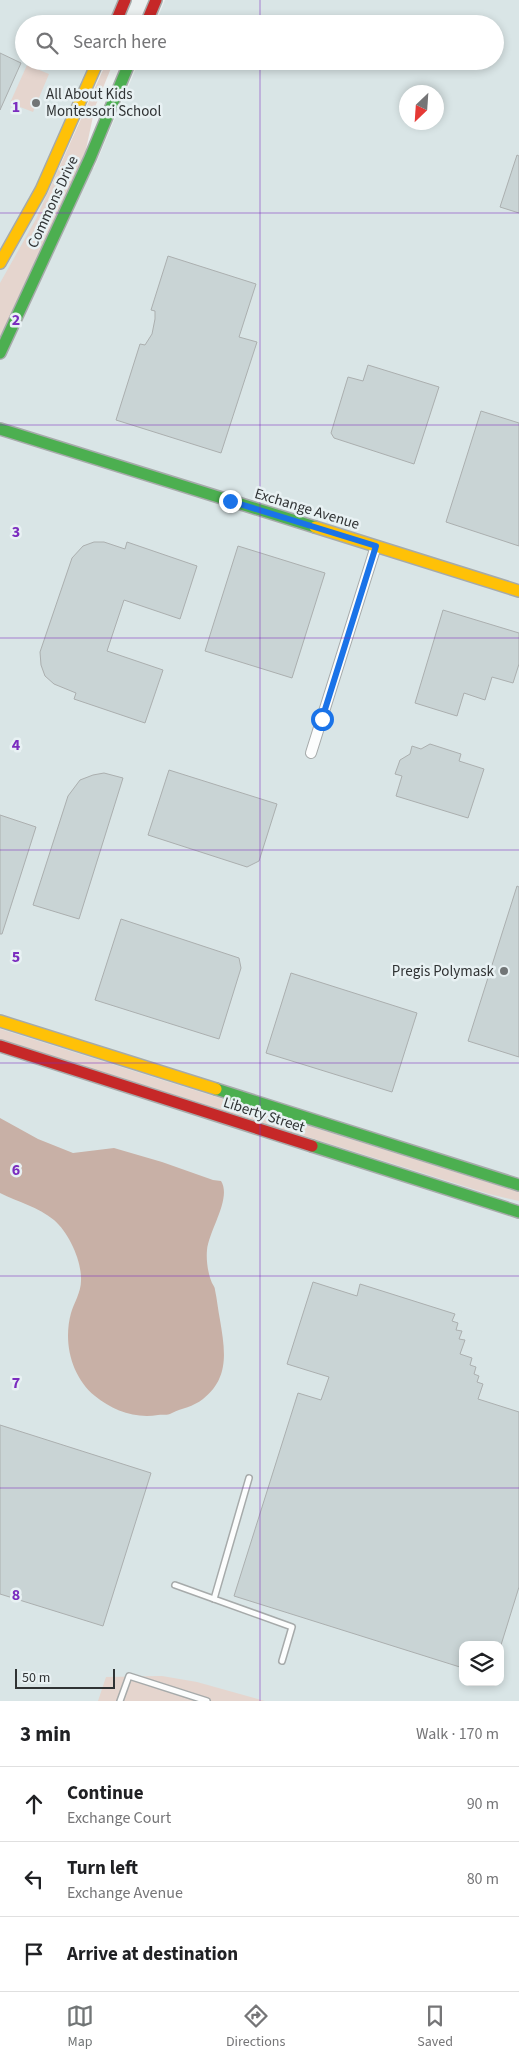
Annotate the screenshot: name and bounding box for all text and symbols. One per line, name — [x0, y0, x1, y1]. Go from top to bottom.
search box — [15, 15, 504, 70]
icon: search — [33, 29, 61, 57]
text: Search here — [73, 29, 167, 56]
place label: All About Kids Montessori School — [46, 84, 161, 122]
north arrow — [399, 85, 444, 130]
text: 1 — [12, 96, 20, 118]
marker: All About Kids Montessori School — [30, 97, 42, 109]
street label: Commons Drive — [22, 152, 84, 252]
text: 2 — [12, 309, 20, 331]
street label: Exchange Avenue — [252, 483, 362, 535]
route end — [219, 490, 242, 513]
text: 3 — [12, 521, 20, 543]
route start — [311, 708, 334, 731]
text: 4 — [12, 734, 21, 756]
text: 5 — [12, 946, 20, 968]
place label: Pregis Polymask — [392, 961, 495, 982]
marker: Pregis Polymask — [498, 965, 510, 977]
street label: Liberty Street — [221, 1092, 307, 1138]
text: 6 — [12, 1159, 20, 1181]
text: 7 — [12, 1372, 20, 1394]
text: 8 — [12, 1584, 20, 1606]
map controls — [459, 1641, 504, 1686]
button: layers — [459, 1641, 504, 1686]
scale bar — [15, 1666, 115, 1689]
text: 50 m — [22, 1668, 50, 1688]
text: 3 min — [20, 1719, 71, 1749]
text: Walk · 170 m — [416, 1723, 499, 1745]
text: Continue — [67, 1780, 144, 1807]
icon: ahead — [20, 1790, 48, 1818]
text: 90 m — [467, 1793, 499, 1815]
text: Exchange Court — [67, 1807, 171, 1829]
text: Turn left — [67, 1855, 138, 1882]
icon: left — [20, 1865, 48, 1893]
text: 80 m — [467, 1868, 499, 1890]
text: Exchange Avenue — [67, 1882, 183, 1904]
icon: arrive — [20, 1940, 48, 1968]
text: Arrive at destination — [67, 1941, 238, 1968]
tab: Map — [66, 2002, 94, 2052]
tab: Directions — [226, 2002, 285, 2052]
tab: Saved — [417, 2002, 453, 2052]

